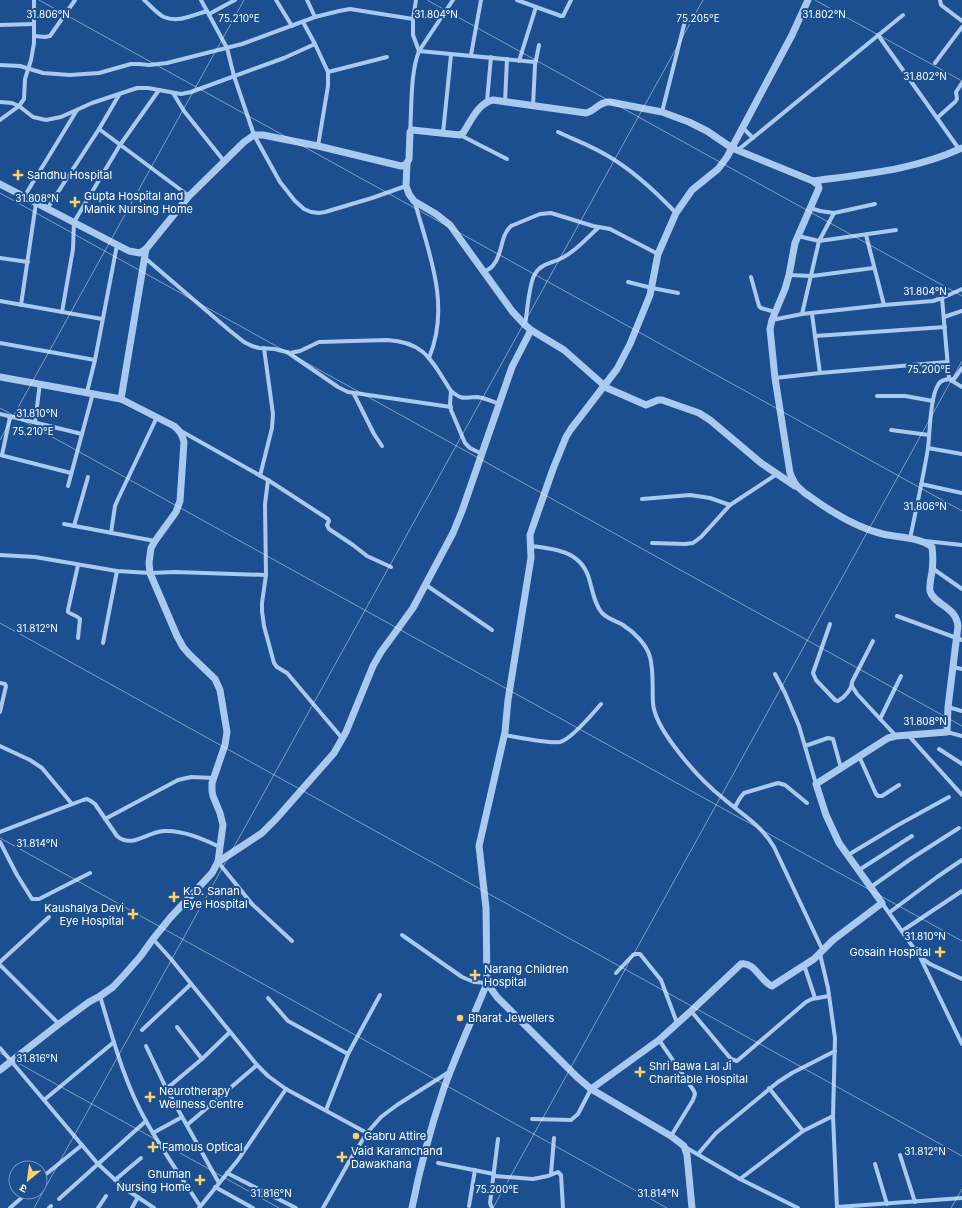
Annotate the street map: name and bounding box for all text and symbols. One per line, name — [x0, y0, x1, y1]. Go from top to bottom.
text: 31.806°N — [26, 8, 70, 20]
text: 31.804°N — [414, 8, 458, 20]
text: 31.802°N — [802, 8, 846, 20]
text: 75.210°E — [218, 12, 260, 24]
text: 75.205°E — [676, 12, 720, 24]
text: 31.802°N — [903, 70, 947, 82]
place label: Sandhu Hospital — [27, 168, 112, 182]
marker: Sandhu Hospital — [12, 169, 24, 181]
place label: Gupta Hospital and Manik Nursing Home — [84, 189, 193, 216]
text: 31.808°N — [15, 192, 59, 204]
marker: Gupta Hospital and Manik Nursing Home — [69, 196, 81, 208]
text: 31.804°N — [903, 285, 947, 297]
text: 75.200°E — [907, 363, 951, 375]
text: 31.810°N — [16, 407, 58, 419]
text: 75.210°E — [12, 425, 54, 437]
text: 31.806°N — [903, 500, 947, 512]
text: 31.812°N — [16, 622, 58, 634]
text: 31.808°N — [903, 715, 947, 727]
text: 31.814°N — [16, 837, 58, 849]
place label: K.D. Sanan Eye Hospital — [183, 884, 248, 911]
marker: K.D. Sanan Eye Hospital — [168, 891, 180, 903]
place label: Kaushalya Devi Eye Hospital — [44, 901, 124, 928]
marker: Kaushalya Devi Eye Hospital — [127, 908, 139, 920]
text: 31.810°N — [904, 930, 946, 942]
place label: Gosain Hospital — [849, 945, 931, 959]
marker: Gosain Hospital — [934, 946, 946, 958]
place label: Narang Children Hospital — [484, 962, 569, 989]
marker: Narang Children Hospital — [469, 969, 481, 981]
place label: Bharat Jewellers — [468, 1011, 554, 1025]
marker: Bharat Jewellers — [455, 1013, 465, 1023]
text: 31.816°N — [16, 1052, 58, 1064]
place label: Shri Bawa Lal Ji Charitable Hospital — [649, 1059, 748, 1086]
marker: Shri Bawa Lal Ji Charitable Hospital — [634, 1066, 646, 1078]
place label: Neurotherapy Wellness Centre — [159, 1084, 244, 1111]
marker: Neurotherapy Wellness Centre — [144, 1091, 156, 1103]
place label: Gabru Attire — [364, 1129, 426, 1143]
marker: Gabru Attire — [351, 1131, 361, 1141]
place label: Famous Optical — [162, 1140, 243, 1154]
marker: Famous Optical — [147, 1141, 159, 1153]
place label: Vaid Karamchand Dawakhana — [351, 1144, 442, 1171]
text: 31.812°N — [904, 1145, 946, 1157]
marker: Vaid Karamchand Dawakhana — [336, 1151, 348, 1163]
north arrow — [8, 1160, 48, 1200]
place label: Ghuman Nursing Home — [116, 1167, 191, 1194]
marker: Ghuman Nursing Home — [194, 1174, 206, 1186]
text: उ — [16, 1181, 29, 1196]
text: 75.200°E — [475, 1183, 519, 1195]
text: 31.816°N — [250, 1187, 292, 1199]
text: 31.814°N — [637, 1187, 679, 1199]

